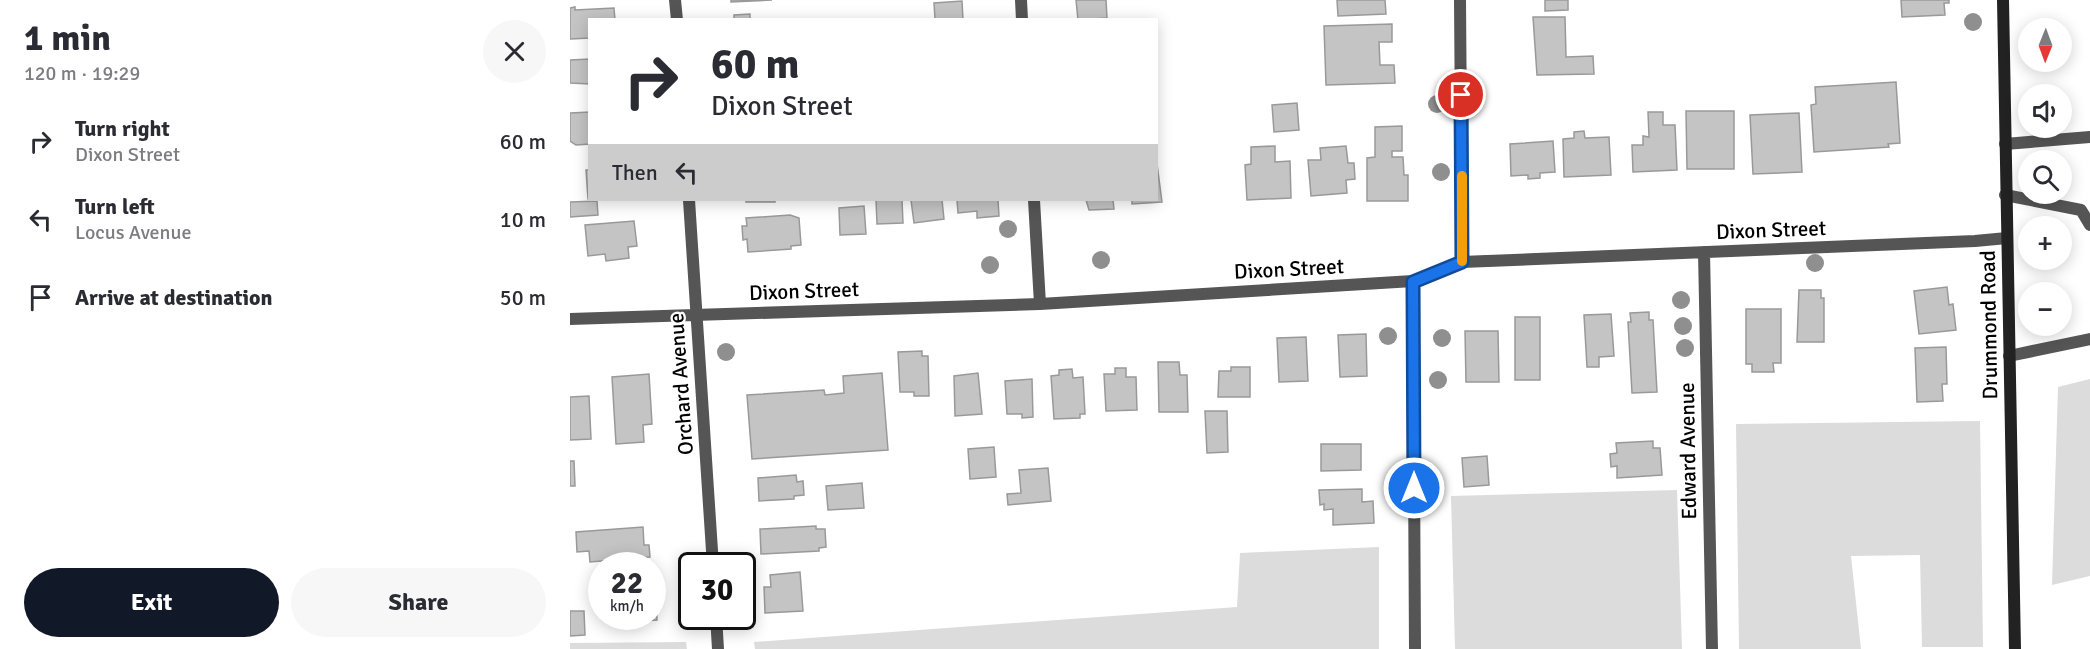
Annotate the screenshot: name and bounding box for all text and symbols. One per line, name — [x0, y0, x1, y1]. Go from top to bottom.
text: 1 min — [24, 16, 111, 61]
north arrow — [2018, 18, 2072, 72]
map controls — [2018, 18, 2072, 336]
button: close — [483, 20, 546, 83]
text: 60 m — [711, 39, 800, 90]
icon: right — [612, 42, 690, 120]
text: 120 m · 19:29 — [24, 61, 140, 86]
pin — [1435, 69, 1486, 120]
icon: arrive — [1444, 78, 1477, 111]
button: sound — [2018, 84, 2072, 138]
text: Dixon Street — [711, 90, 853, 123]
text: Turn right — [75, 115, 170, 142]
icon: right — [24, 125, 57, 158]
text: 60 m — [500, 128, 546, 155]
text: Dixon Street — [75, 142, 180, 167]
button: search — [2018, 150, 2072, 204]
icon: left — [670, 156, 703, 189]
text: Then — [612, 159, 658, 186]
text: Turn left — [75, 193, 155, 220]
icon: left — [24, 203, 57, 236]
text: 10 m — [500, 206, 546, 233]
street label: Dixon Street — [1716, 215, 1826, 245]
button: + — [2018, 216, 2072, 270]
text: Locus Avenue — [75, 220, 191, 245]
street label: Drummond Road — [1975, 250, 2003, 400]
street label: Dixon Street — [1233, 253, 1345, 285]
street label: Dixon Street — [749, 276, 859, 306]
icon: arrive — [24, 281, 57, 314]
button: − — [2018, 282, 2072, 336]
text: Arrive at destination — [75, 284, 272, 311]
text: 50 m — [500, 284, 546, 311]
street label: Orchard Avenue — [663, 312, 699, 456]
street label: Edward Avenue — [1674, 382, 1702, 520]
position arrow — [1382, 456, 1446, 520]
speed limit sign: 30 — [678, 552, 756, 630]
text: 22 — [611, 565, 643, 602]
button: Exit — [24, 568, 279, 637]
button: Share — [291, 568, 546, 637]
text: km/h — [610, 597, 644, 615]

